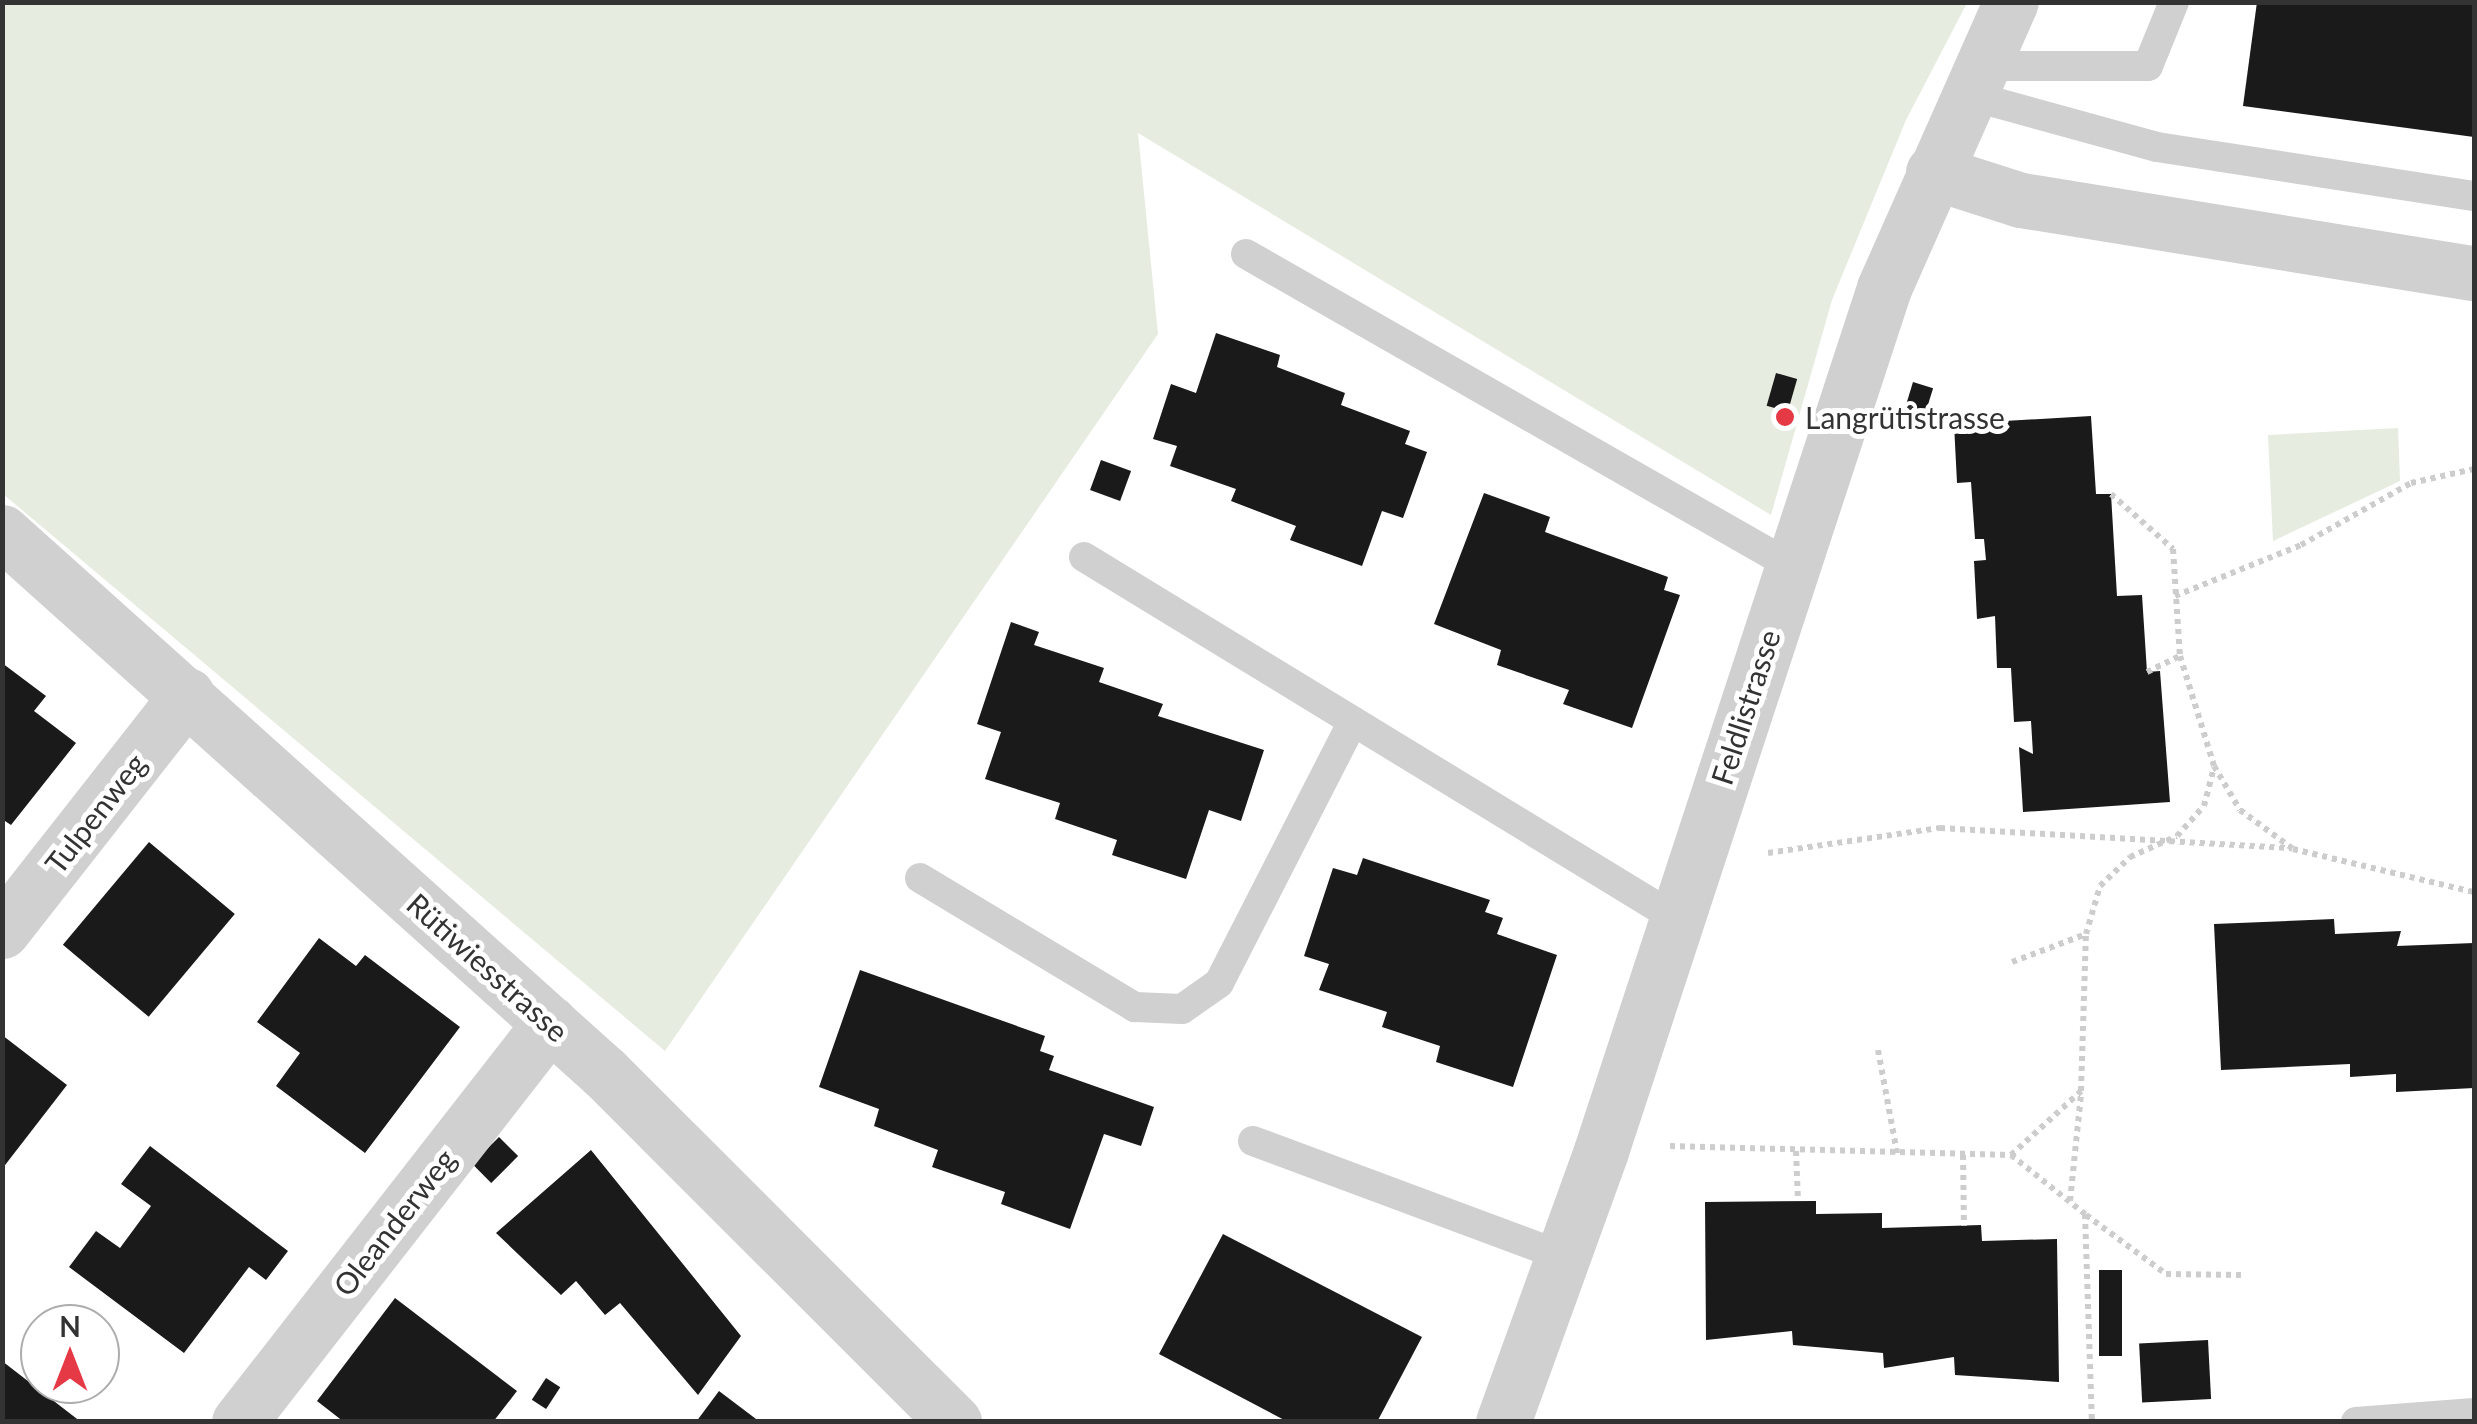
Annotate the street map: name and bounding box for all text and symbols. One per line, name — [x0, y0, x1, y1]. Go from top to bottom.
place label: Langrütistrasse — [1805, 399, 2005, 435]
marker: Langrütistrasse — [1774, 406, 1796, 428]
street label: Feldlistrasse — [1703, 625, 1787, 789]
street label: Tulpenweg — [37, 746, 153, 880]
street label: Rütiwiesstrasse — [400, 885, 576, 1049]
street label: Oleanderweg — [325, 1141, 463, 1303]
north arrow — [20, 1304, 120, 1404]
text: N — [59, 1309, 81, 1343]

